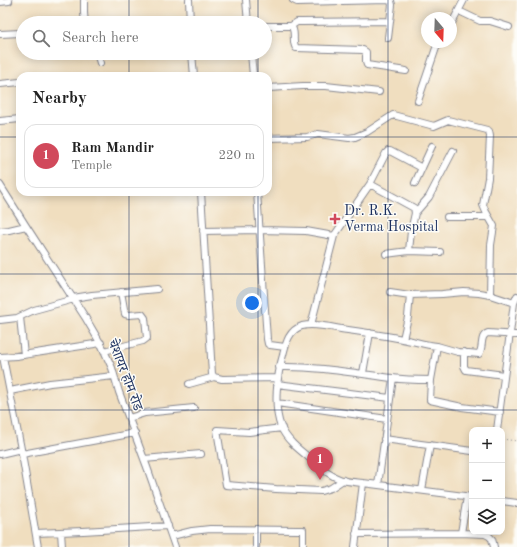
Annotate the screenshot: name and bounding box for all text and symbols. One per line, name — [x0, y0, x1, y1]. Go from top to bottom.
north arrow — [421, 12, 457, 48]
search box — [16, 16, 272, 60]
icon: search — [30, 27, 52, 49]
text: Search here — [62, 31, 139, 46]
text: Nearby — [32, 90, 87, 107]
text: Ram Mandir — [71, 141, 154, 156]
text: 1 — [42, 149, 50, 162]
text: 220 m — [218, 149, 255, 162]
text: Temple — [71, 159, 112, 172]
place label: Dr. R.K. Verma Hospital — [344, 204, 438, 234]
marker: Dr. R.K. Verma Hospital — [329, 213, 341, 225]
your location — [242, 293, 262, 313]
street label: चेशायर होम रोड — [105, 335, 148, 413]
map controls — [469, 427, 505, 535]
button: + — [469, 427, 505, 463]
pin: 1 — [307, 447, 333, 480]
button: − — [469, 463, 505, 499]
button: layers — [469, 499, 505, 535]

